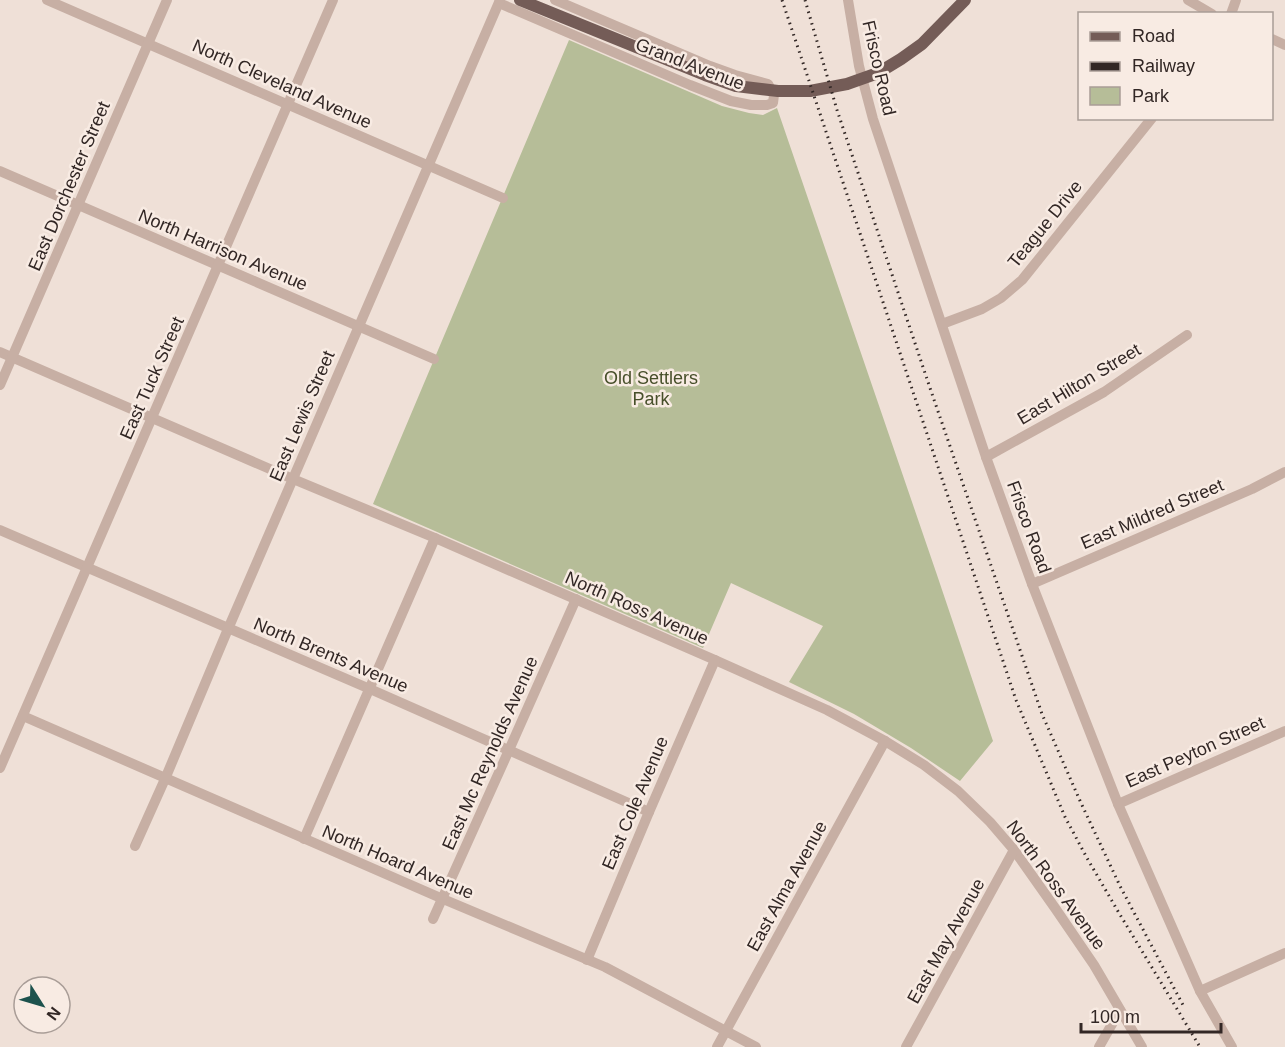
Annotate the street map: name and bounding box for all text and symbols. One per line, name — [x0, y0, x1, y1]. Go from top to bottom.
legend — [1078, 12, 1273, 120]
street label: Frisco Road — [858, 18, 900, 118]
text: Road — [1132, 26, 1175, 46]
street label: Grand Avenue — [633, 34, 747, 94]
street label: North Cleveland Avenue — [189, 35, 375, 133]
text: Railway — [1132, 56, 1195, 76]
text: Park — [1132, 86, 1170, 106]
street label: East Dorchester Street — [24, 98, 114, 274]
street label: Teague Drive — [1004, 176, 1086, 272]
street label: North Harrison Avenue — [135, 205, 311, 295]
street label: East Tuck Street — [116, 314, 188, 442]
street label: East Hilton Street — [1014, 339, 1144, 429]
street label: East Lewis Street — [265, 348, 339, 484]
park label: Old Settlers Park — [604, 368, 698, 409]
street label: East Mildred Street — [1078, 475, 1226, 553]
street label: Frisco Road — [1003, 478, 1055, 576]
street label: North Ross Avenue — [562, 567, 712, 649]
street label: North Brents Avenue — [251, 613, 411, 697]
street label: East Mc Reynolds Avenue — [438, 653, 542, 853]
street label: East Peyton Street — [1122, 712, 1268, 792]
street label: East Cole Avenue — [598, 733, 672, 873]
street label: East Alma Avenue — [743, 817, 831, 955]
street label: North Ross Avenue — [1002, 817, 1110, 953]
street label: North Hoard Avenue — [319, 821, 477, 903]
street label: East May Avenue — [903, 875, 989, 1007]
north arrow — [12, 975, 72, 1035]
scale bar — [1081, 996, 1220, 1034]
text: N — [43, 1004, 64, 1023]
text: 100 m — [1090, 1007, 1140, 1027]

